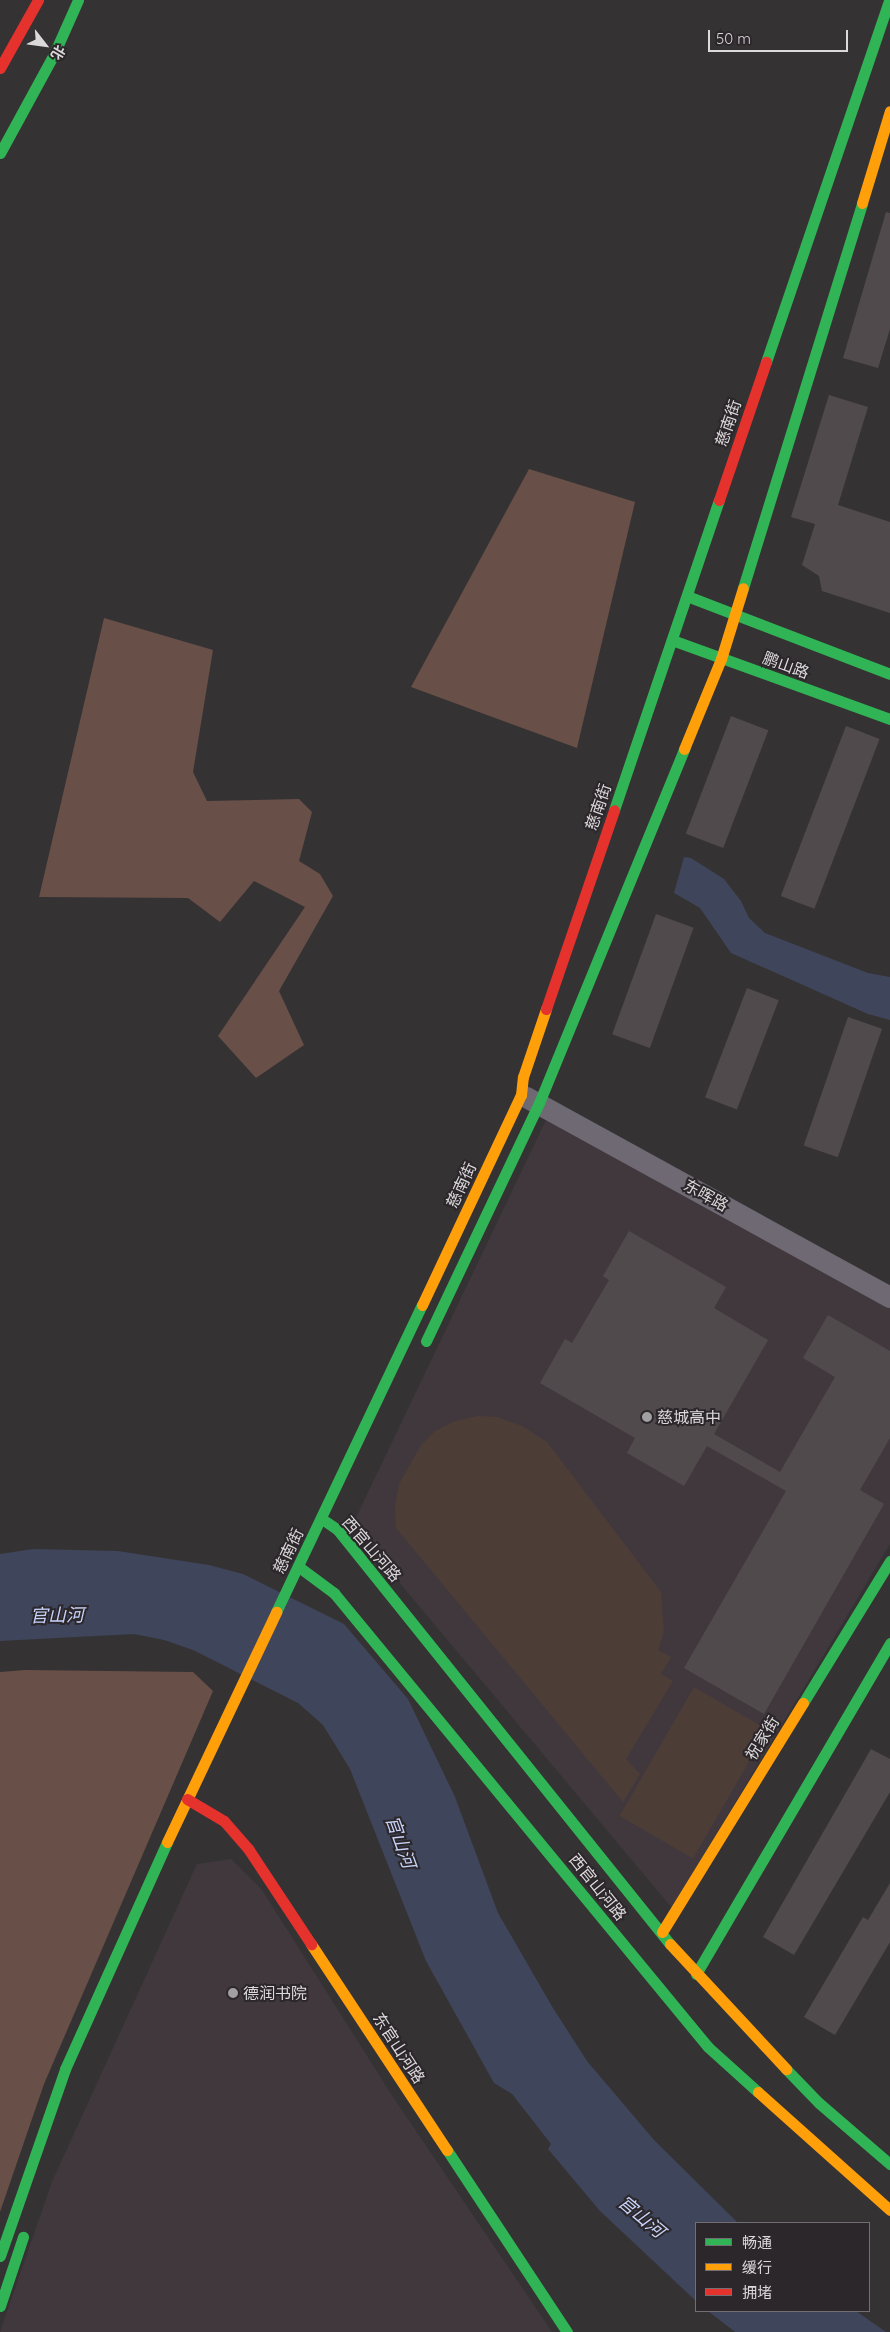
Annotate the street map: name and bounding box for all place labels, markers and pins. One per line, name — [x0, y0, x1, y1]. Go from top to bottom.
place label: 慈城高中 — [657, 1407, 721, 1427]
marker: 慈城高中 — [641, 1411, 653, 1423]
place label: 德润书院 — [243, 1983, 307, 2003]
marker: 德润书院 — [227, 1987, 239, 1999]

